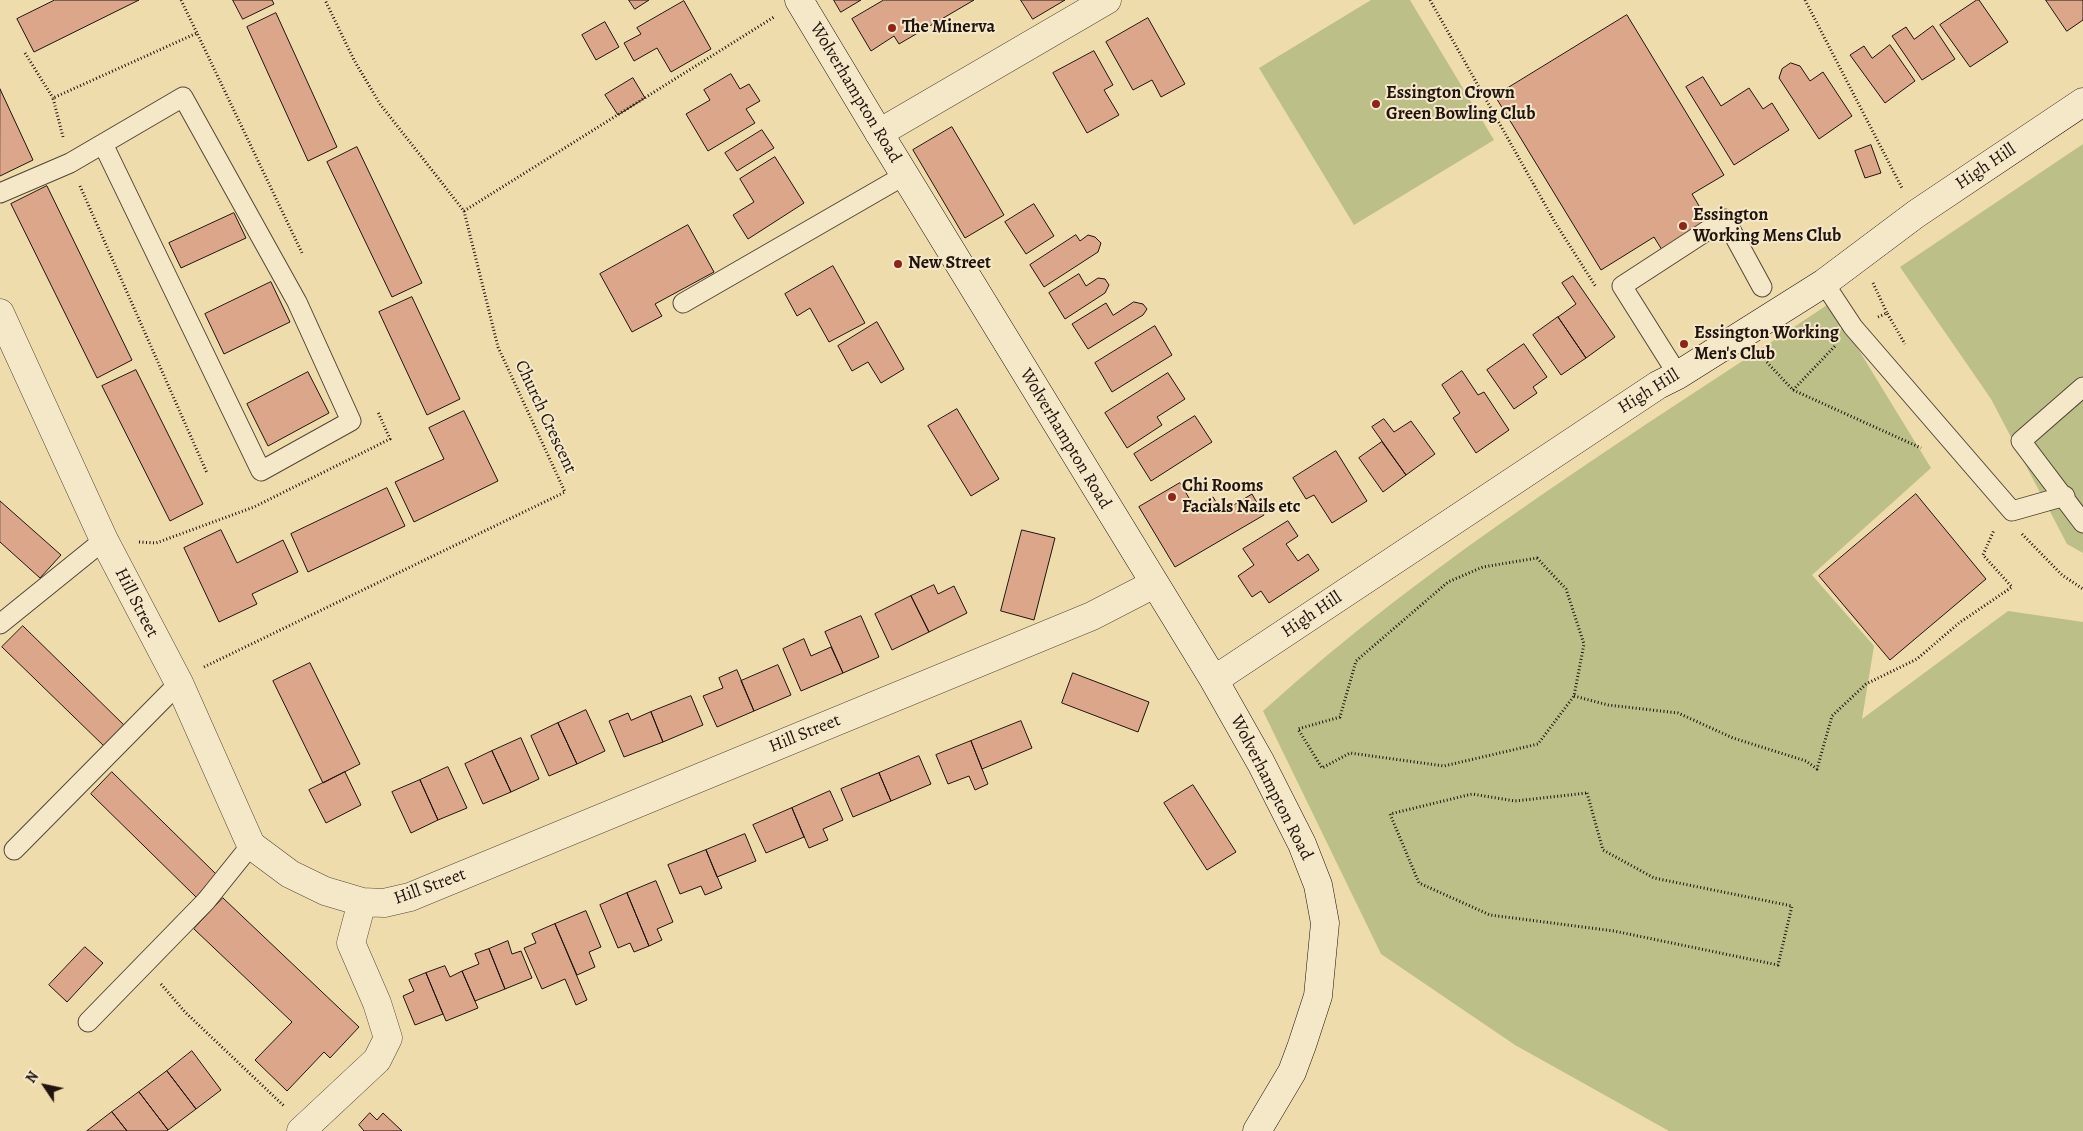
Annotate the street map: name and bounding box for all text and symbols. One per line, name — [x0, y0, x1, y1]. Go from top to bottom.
place label: The Minerva — [902, 17, 995, 39]
street label: Wolverhampton Road — [805, 19, 905, 167]
marker: The Minerva — [886, 22, 898, 34]
place label: Essington Crown Green Bowling Club — [1386, 83, 1535, 126]
marker: Essington Crown Green Bowling Club — [1370, 98, 1382, 110]
street label: High Hill — [1952, 139, 2020, 195]
place label: Essington Working Mens Club — [1693, 205, 1841, 248]
marker: Essington Working Mens Club — [1677, 220, 1689, 232]
place label: New Street — [908, 253, 991, 275]
marker: New Street — [892, 258, 904, 270]
place label: Essington Working Men's Club — [1694, 323, 1839, 366]
marker: Essington Working Men's Club — [1678, 338, 1690, 350]
street label: Church Crescent — [509, 357, 581, 477]
street label: Wolverhampton Road — [1015, 365, 1115, 513]
street label: High Hill — [1614, 365, 1684, 419]
place label: Chi Rooms Facials Nails etc — [1182, 476, 1300, 518]
marker: Chi Rooms Facials Nails etc — [1166, 491, 1178, 503]
street label: Hill Street — [109, 565, 163, 641]
street label: High Hill — [1278, 587, 1346, 643]
street label: Hill Street — [766, 710, 844, 758]
street label: Wolverhampton Road — [1225, 712, 1317, 864]
street label: Hill Street — [391, 864, 469, 910]
north arrow — [20, 1061, 70, 1111]
text: N — [21, 1068, 43, 1087]

